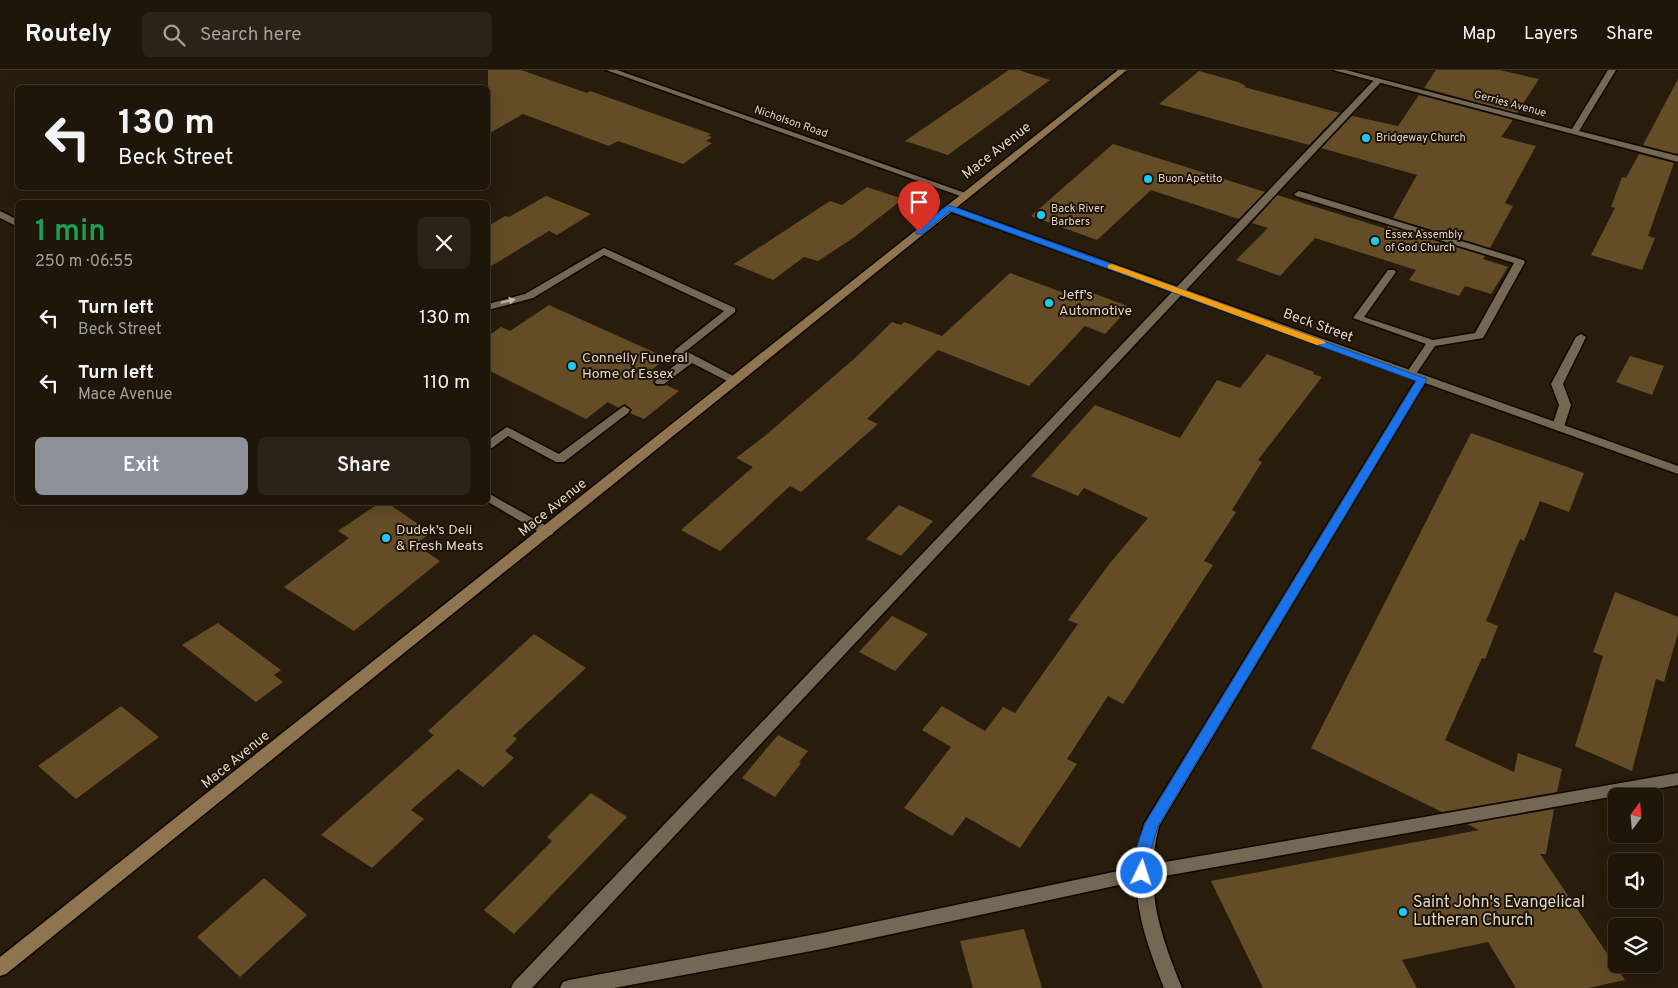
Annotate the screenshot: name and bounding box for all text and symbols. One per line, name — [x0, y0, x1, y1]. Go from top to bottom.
search box — [142, 12, 492, 57]
text: Routely — [25, 20, 112, 50]
icon: search — [160, 21, 188, 49]
text: Search here — [200, 23, 301, 47]
text: Map — [1462, 23, 1496, 46]
text: Layers — [1524, 23, 1578, 46]
text: Share — [1606, 23, 1653, 46]
street label: Gerries Avenue — [1472, 88, 1548, 120]
text: 130 m — [118, 102, 215, 146]
street label: Nicholson Road — [752, 103, 830, 141]
icon: left — [35, 105, 100, 170]
street label: Mace Avenue — [959, 119, 1035, 183]
place label: Bridgeway Church — [1376, 131, 1466, 145]
marker: Bridgeway Church — [1360, 132, 1372, 144]
text: Beck Street — [118, 145, 233, 172]
place label: Buon Apetito — [1158, 172, 1222, 186]
marker: Buon Apetito — [1142, 173, 1154, 185]
pin — [898, 181, 940, 232]
icon: arrive — [905, 188, 933, 216]
place label: Back River Barbers — [1051, 202, 1105, 229]
marker: Back River Barbers — [1035, 209, 1047, 221]
text: 1 min — [35, 214, 106, 251]
button: close — [418, 217, 470, 269]
place label: Essex Assembly of God Church — [1385, 228, 1463, 255]
marker: Essex Assembly of God Church — [1369, 235, 1381, 247]
text: 250 m · 06:55 — [35, 252, 133, 272]
place label: Jeff’s Automotive — [1059, 287, 1132, 320]
text: Turn left — [78, 296, 154, 320]
one-way arrow — [500, 297, 516, 305]
marker: Jeff’s Automotive — [1043, 297, 1055, 309]
icon: left — [35, 304, 63, 332]
street label: Beck Street — [1281, 305, 1355, 347]
text: 130 m — [419, 306, 470, 330]
text: Beck Street — [78, 320, 162, 340]
place label: Connelly Funeral Home of Essex — [582, 350, 688, 383]
marker: Connelly Funeral Home of Essex — [566, 360, 578, 372]
text: Turn left — [78, 361, 154, 385]
icon: left — [35, 369, 63, 397]
text: 110 m — [423, 371, 470, 395]
text: Mace Avenue — [78, 385, 172, 405]
button: Exit — [35, 437, 248, 495]
button: Share — [258, 437, 470, 495]
street label: Mace Avenue — [516, 475, 590, 541]
place label: Dudek’s Deli & Fresh Meats — [396, 522, 483, 555]
marker: Dudek’s Deli & Fresh Meats — [380, 532, 392, 544]
street label: Mace Avenue — [199, 727, 273, 793]
north arrow — [1608, 788, 1662, 842]
map controls — [1608, 788, 1663, 973]
position arrow — [1115, 846, 1167, 898]
button: sound — [1608, 853, 1663, 908]
place label: Saint John's Evangelical Lutheran Church — [1413, 893, 1585, 931]
marker: Saint John's Evangelical Lutheran Church — [1397, 906, 1409, 918]
button: layers — [1608, 918, 1663, 973]

